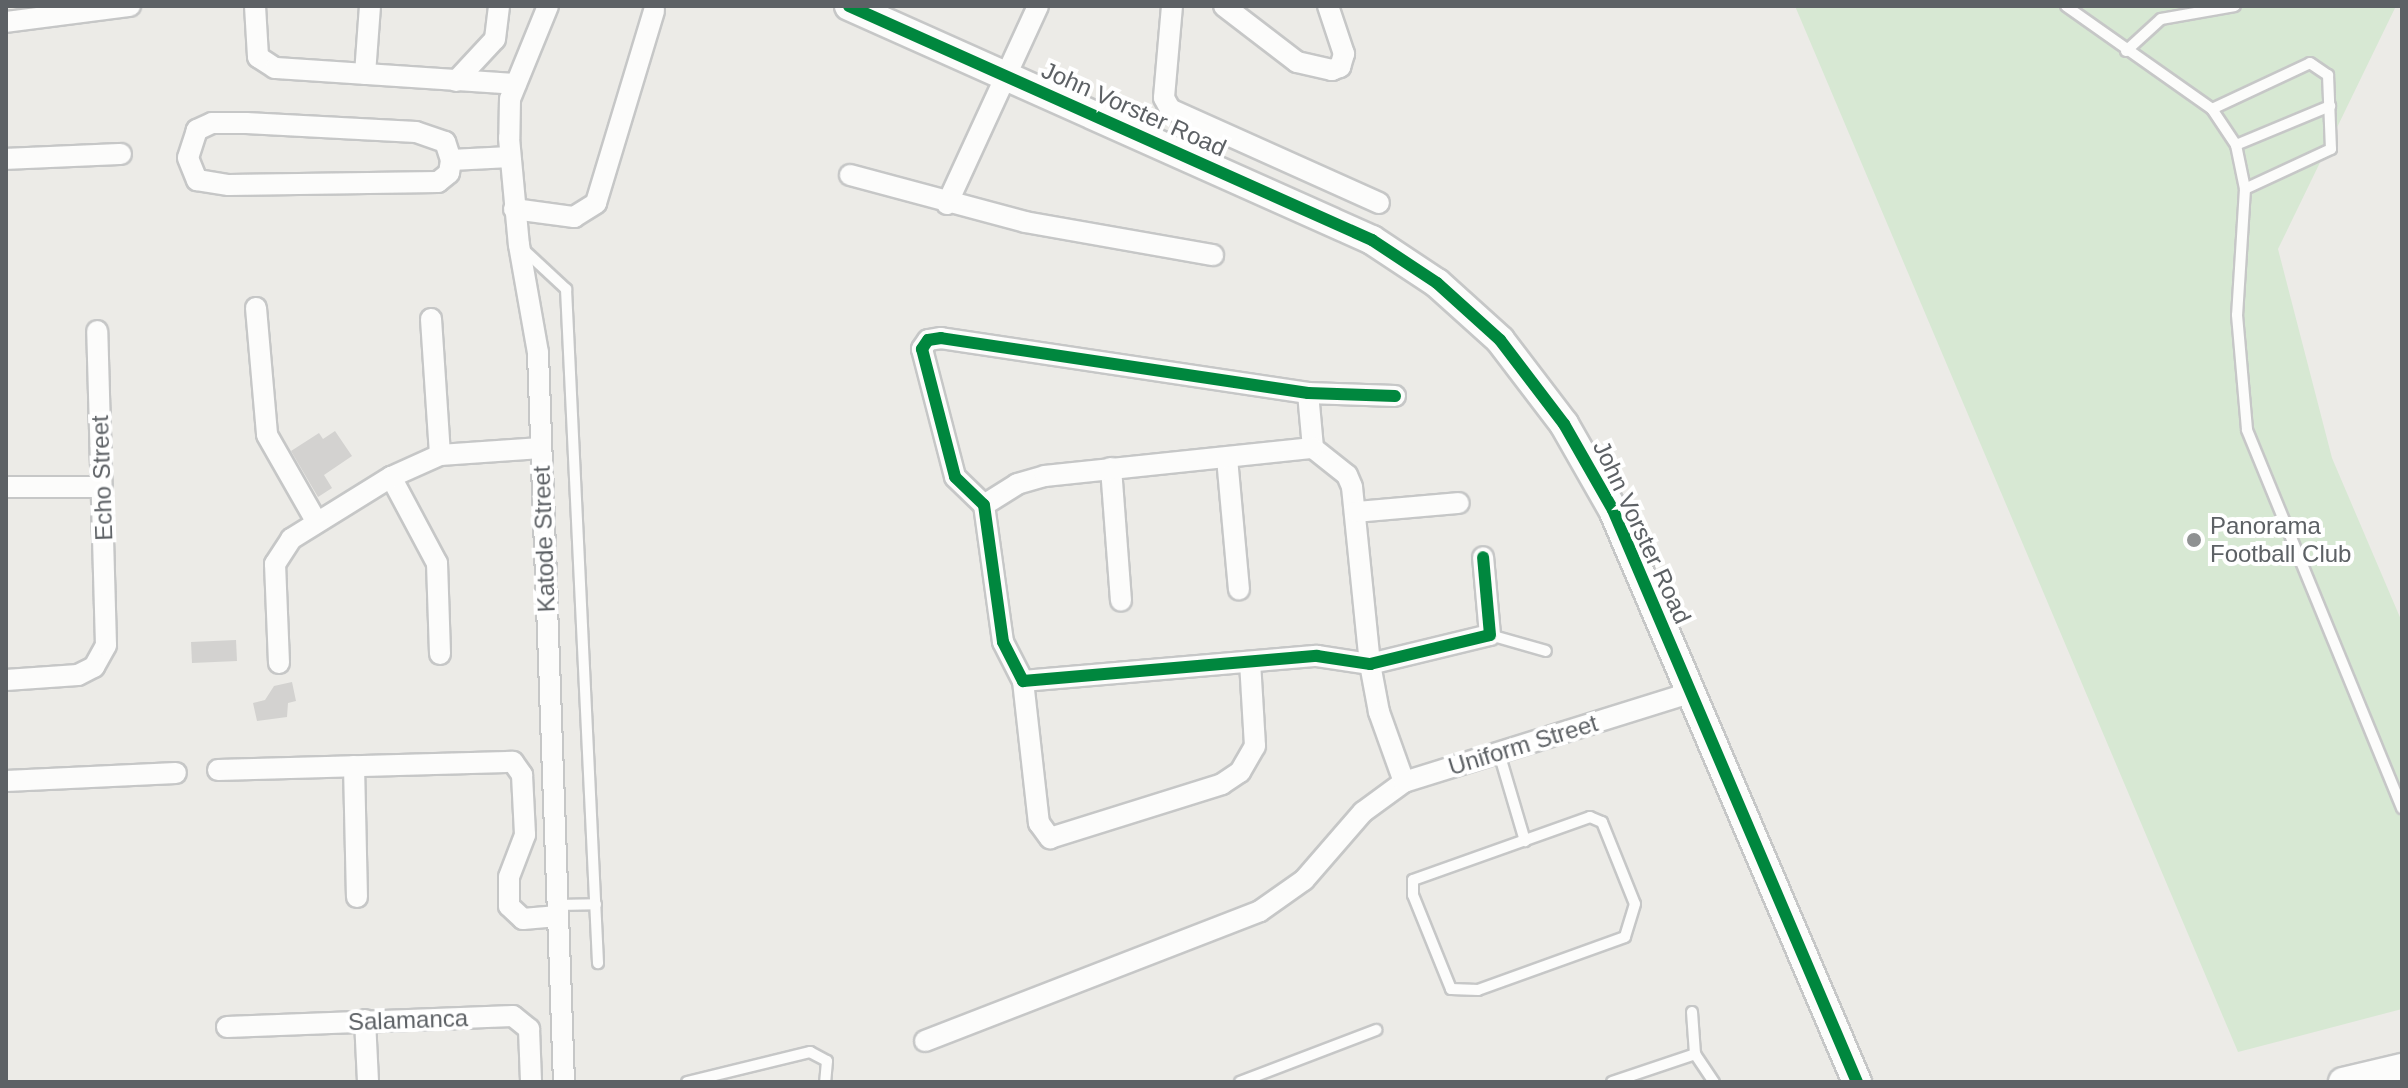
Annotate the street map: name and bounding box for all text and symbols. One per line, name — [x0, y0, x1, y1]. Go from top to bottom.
street label: John Vorster Road — [1037, 55, 1231, 163]
street label: Echo Street — [85, 415, 119, 541]
street label: John Vorster Road — [1587, 436, 1697, 628]
street label: Katode Street — [527, 465, 561, 613]
place label: Panorama Football Club — [2210, 512, 2351, 568]
marker: Panorama Football Club — [2185, 531, 2203, 549]
street label: Uniform Street — [1445, 709, 1601, 781]
street label: Salamanca — [347, 1004, 469, 1036]

